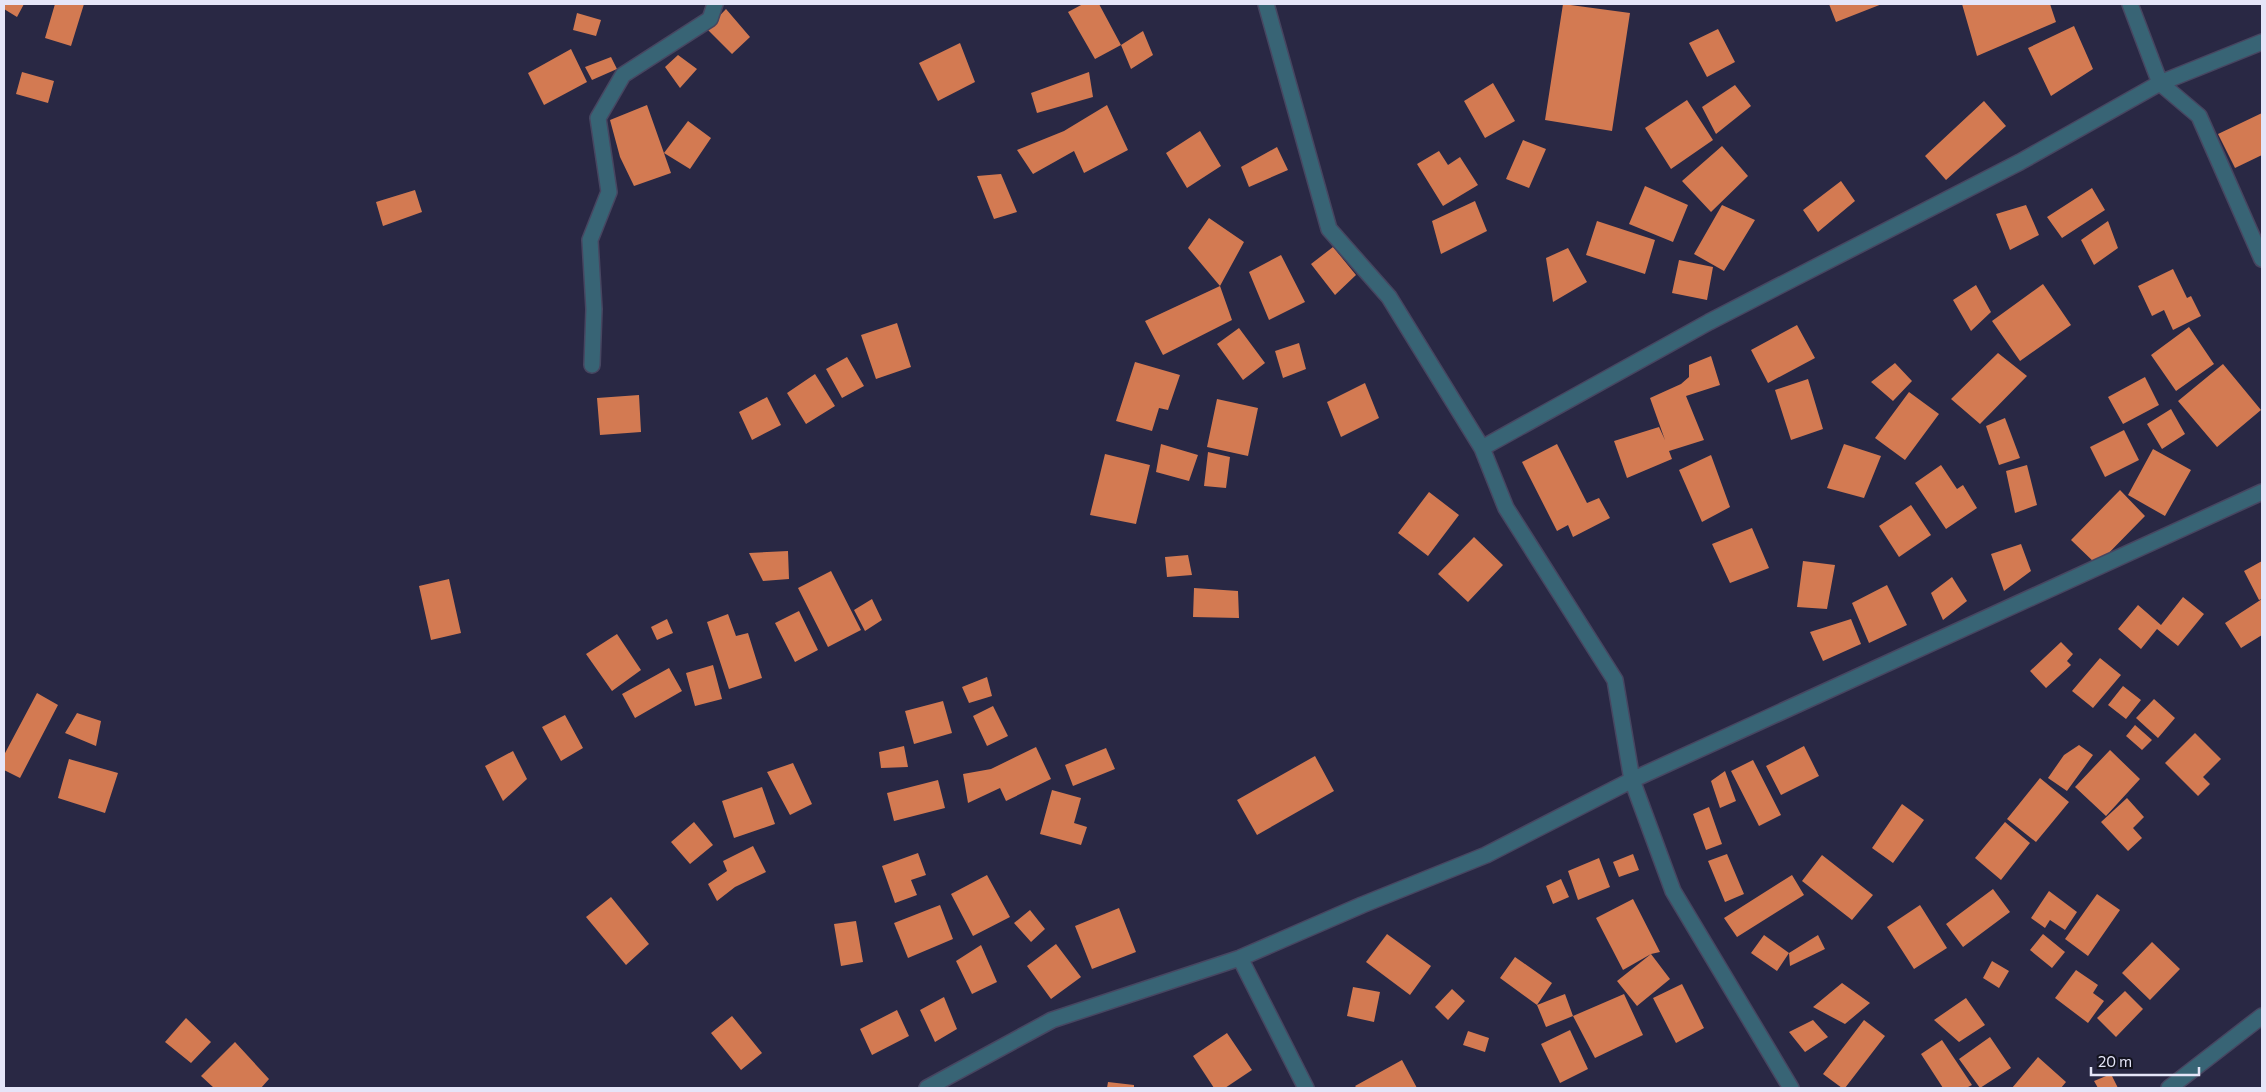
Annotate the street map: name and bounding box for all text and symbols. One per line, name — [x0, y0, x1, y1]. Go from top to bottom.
scale bar — [2091, 1044, 2198, 1076]
text: 20 m — [2098, 1052, 2132, 1070]

